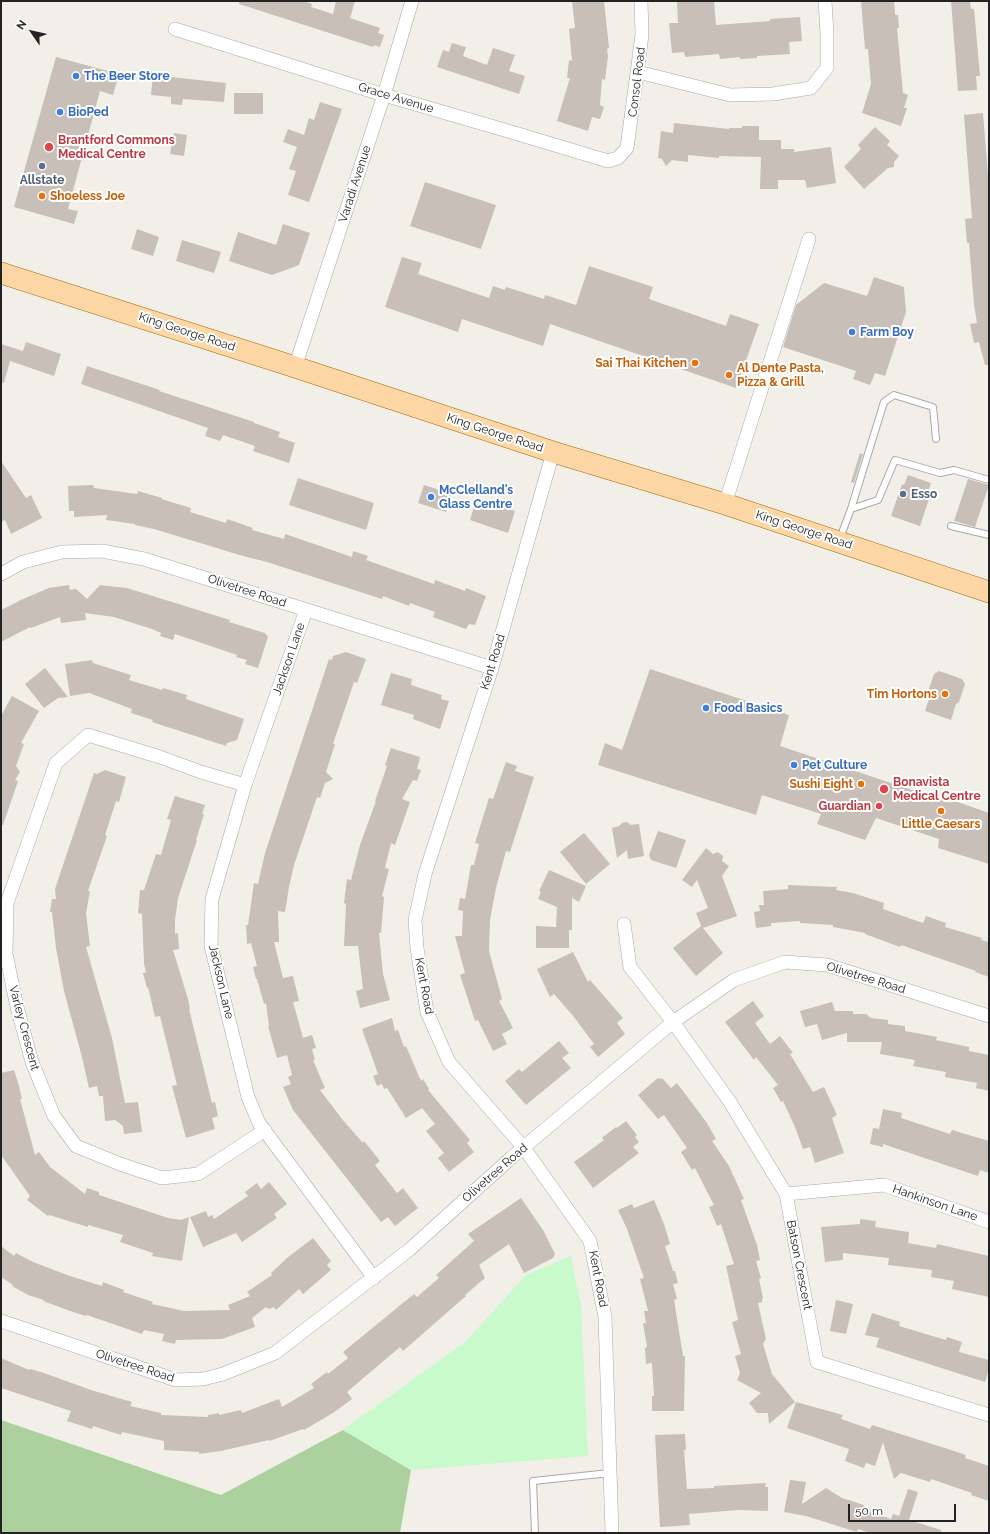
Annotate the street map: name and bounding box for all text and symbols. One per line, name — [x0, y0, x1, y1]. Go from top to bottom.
north arrow — [12, 12, 52, 52]
text: N — [14, 18, 29, 32]
street label: Consol Road — [626, 46, 648, 118]
place label: The Beer Store — [84, 69, 170, 83]
marker: The Beer Store — [71, 71, 81, 81]
street label: Grace Avenue — [357, 80, 435, 116]
place label: BioPed — [68, 105, 109, 119]
marker: BioPed — [55, 107, 65, 117]
place label: Brantford Commons Medical Centre — [58, 133, 175, 161]
marker: Brantford Commons Medical Centre — [43, 141, 55, 153]
street label: Varadi Avenue — [336, 144, 374, 224]
marker: Allstate — [37, 161, 47, 171]
place label: Allstate — [20, 173, 64, 187]
place label: Shoeless Joe — [50, 189, 125, 203]
marker: Shoeless Joe — [37, 191, 47, 201]
street label: King George Road — [137, 310, 237, 354]
place label: Farm Boy — [860, 325, 914, 339]
marker: Farm Boy — [847, 327, 857, 337]
place label: Sai Thai Kitchen — [595, 356, 687, 370]
marker: Sai Thai Kitchen — [690, 358, 700, 368]
place label: Al Dente Pasta, Pizza & Grill — [737, 361, 824, 389]
marker: Al Dente Pasta, Pizza & Grill — [724, 370, 734, 380]
street label: King George Road — [445, 411, 545, 455]
place label: McClelland's Glass Centre — [439, 483, 513, 511]
place label: Esso — [911, 487, 937, 501]
marker: Esso — [898, 489, 908, 499]
marker: McClelland's Glass Centre — [426, 492, 436, 502]
street label: King George Road — [754, 508, 854, 552]
street label: Olivetree Road — [206, 571, 288, 611]
street label: Jackson Lane — [270, 621, 308, 697]
street label: Kent Road — [478, 633, 508, 691]
place label: Tim Hortons — [867, 687, 937, 701]
marker: Tim Hortons — [940, 689, 950, 699]
place label: Food Basics — [714, 701, 782, 715]
marker: Food Basics — [701, 703, 711, 713]
place label: Pet Culture — [802, 758, 867, 772]
marker: Pet Culture — [789, 760, 799, 770]
place label: Bonavista Medical Centre — [893, 775, 981, 803]
place label: Sushi Eight — [789, 777, 853, 791]
marker: Sushi Eight — [856, 779, 866, 789]
marker: Bonavista Medical Centre — [878, 783, 890, 795]
place label: Guardian — [818, 799, 871, 813]
marker: Guardian — [874, 801, 884, 811]
marker: Little Caesars — [936, 806, 946, 816]
place label: Little Caesars — [902, 817, 980, 831]
street label: Jackson Lane — [205, 943, 237, 1021]
street label: Kent Road — [411, 957, 437, 1015]
street label: Olivetree Road — [825, 959, 907, 997]
street label: Varley Crescent — [6, 984, 42, 1072]
street label: Olivetree Road — [459, 1141, 531, 1205]
street label: Hankinson Lane — [891, 1182, 979, 1224]
street label: Batson Crescent — [783, 1219, 815, 1311]
street label: Kent Road — [585, 1250, 611, 1308]
street label: Olivetree Road — [94, 1346, 176, 1386]
scale bar — [850, 1496, 958, 1522]
text: 50 m — [855, 1504, 883, 1518]

